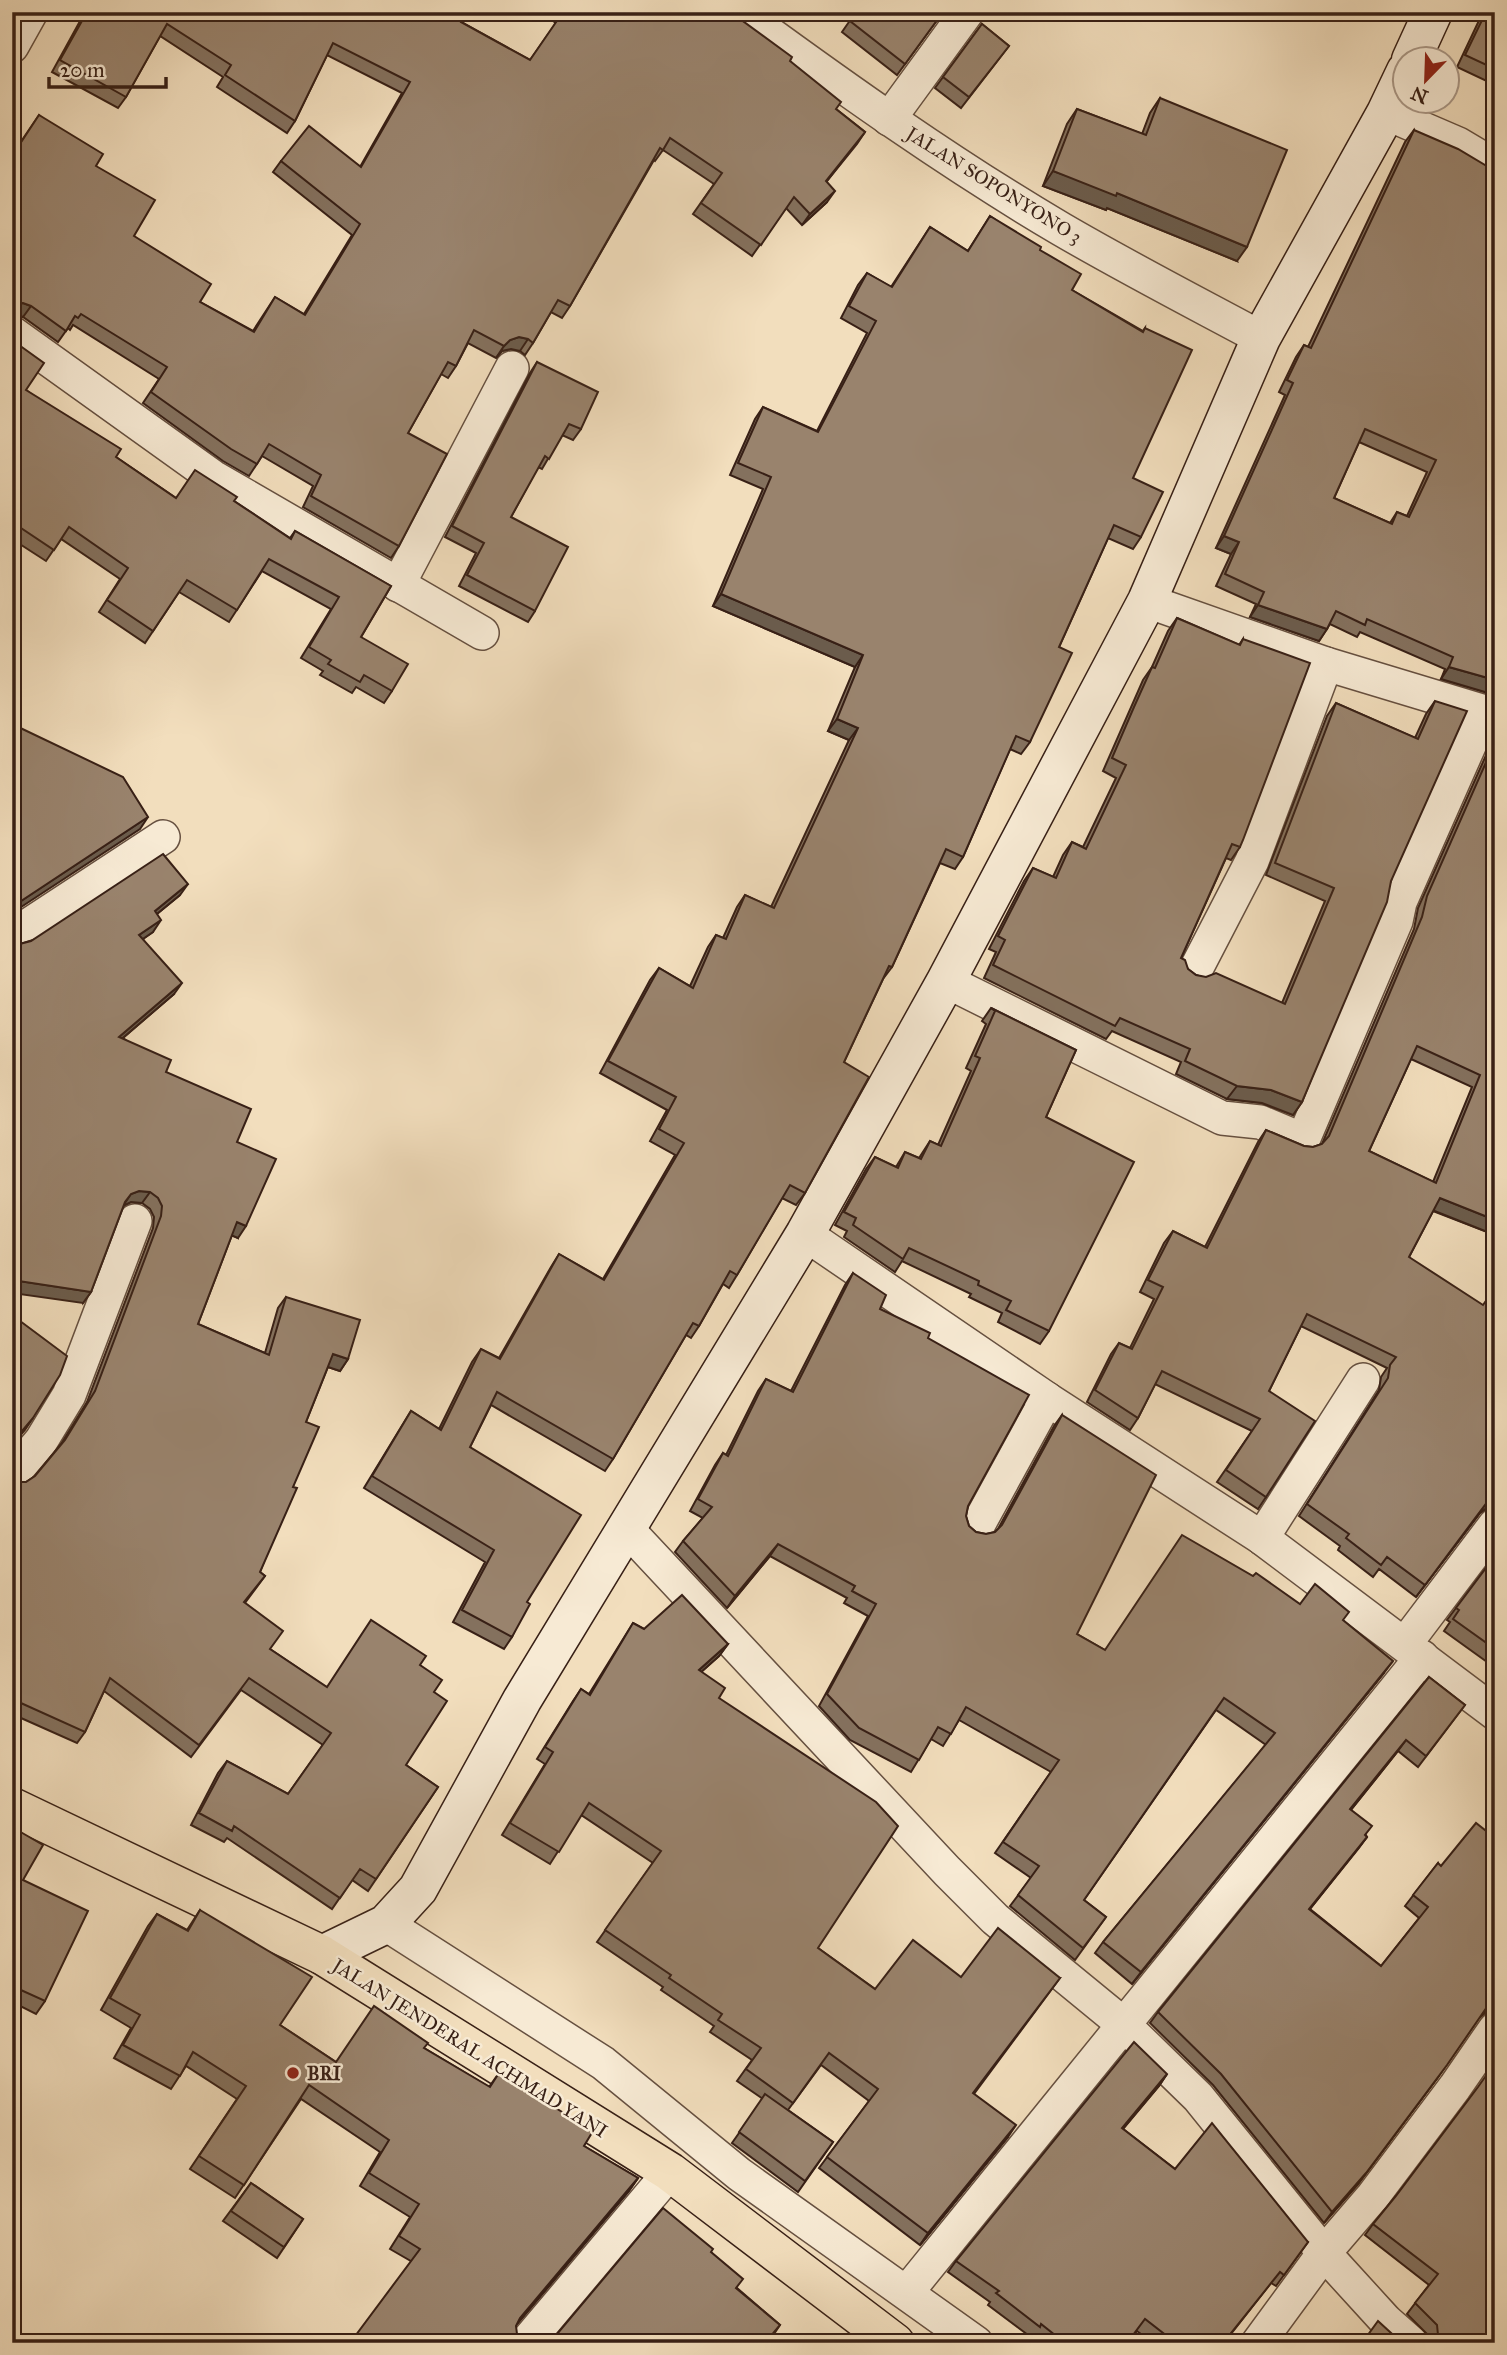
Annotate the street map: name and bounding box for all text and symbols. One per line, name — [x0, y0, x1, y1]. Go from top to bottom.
scale bar — [49, 46, 166, 90]
north arrow — [1392, 46, 1462, 116]
text: 20 m — [60, 57, 105, 83]
text: N — [1408, 81, 1431, 109]
street label: JALAN SOPONYONO 3 — [900, 121, 1086, 249]
street label: JALAN JENDERAL ACHMAD YANI — [326, 1952, 612, 2143]
place label: BRI — [307, 2062, 341, 2085]
marker: BRI — [285, 2065, 301, 2081]

